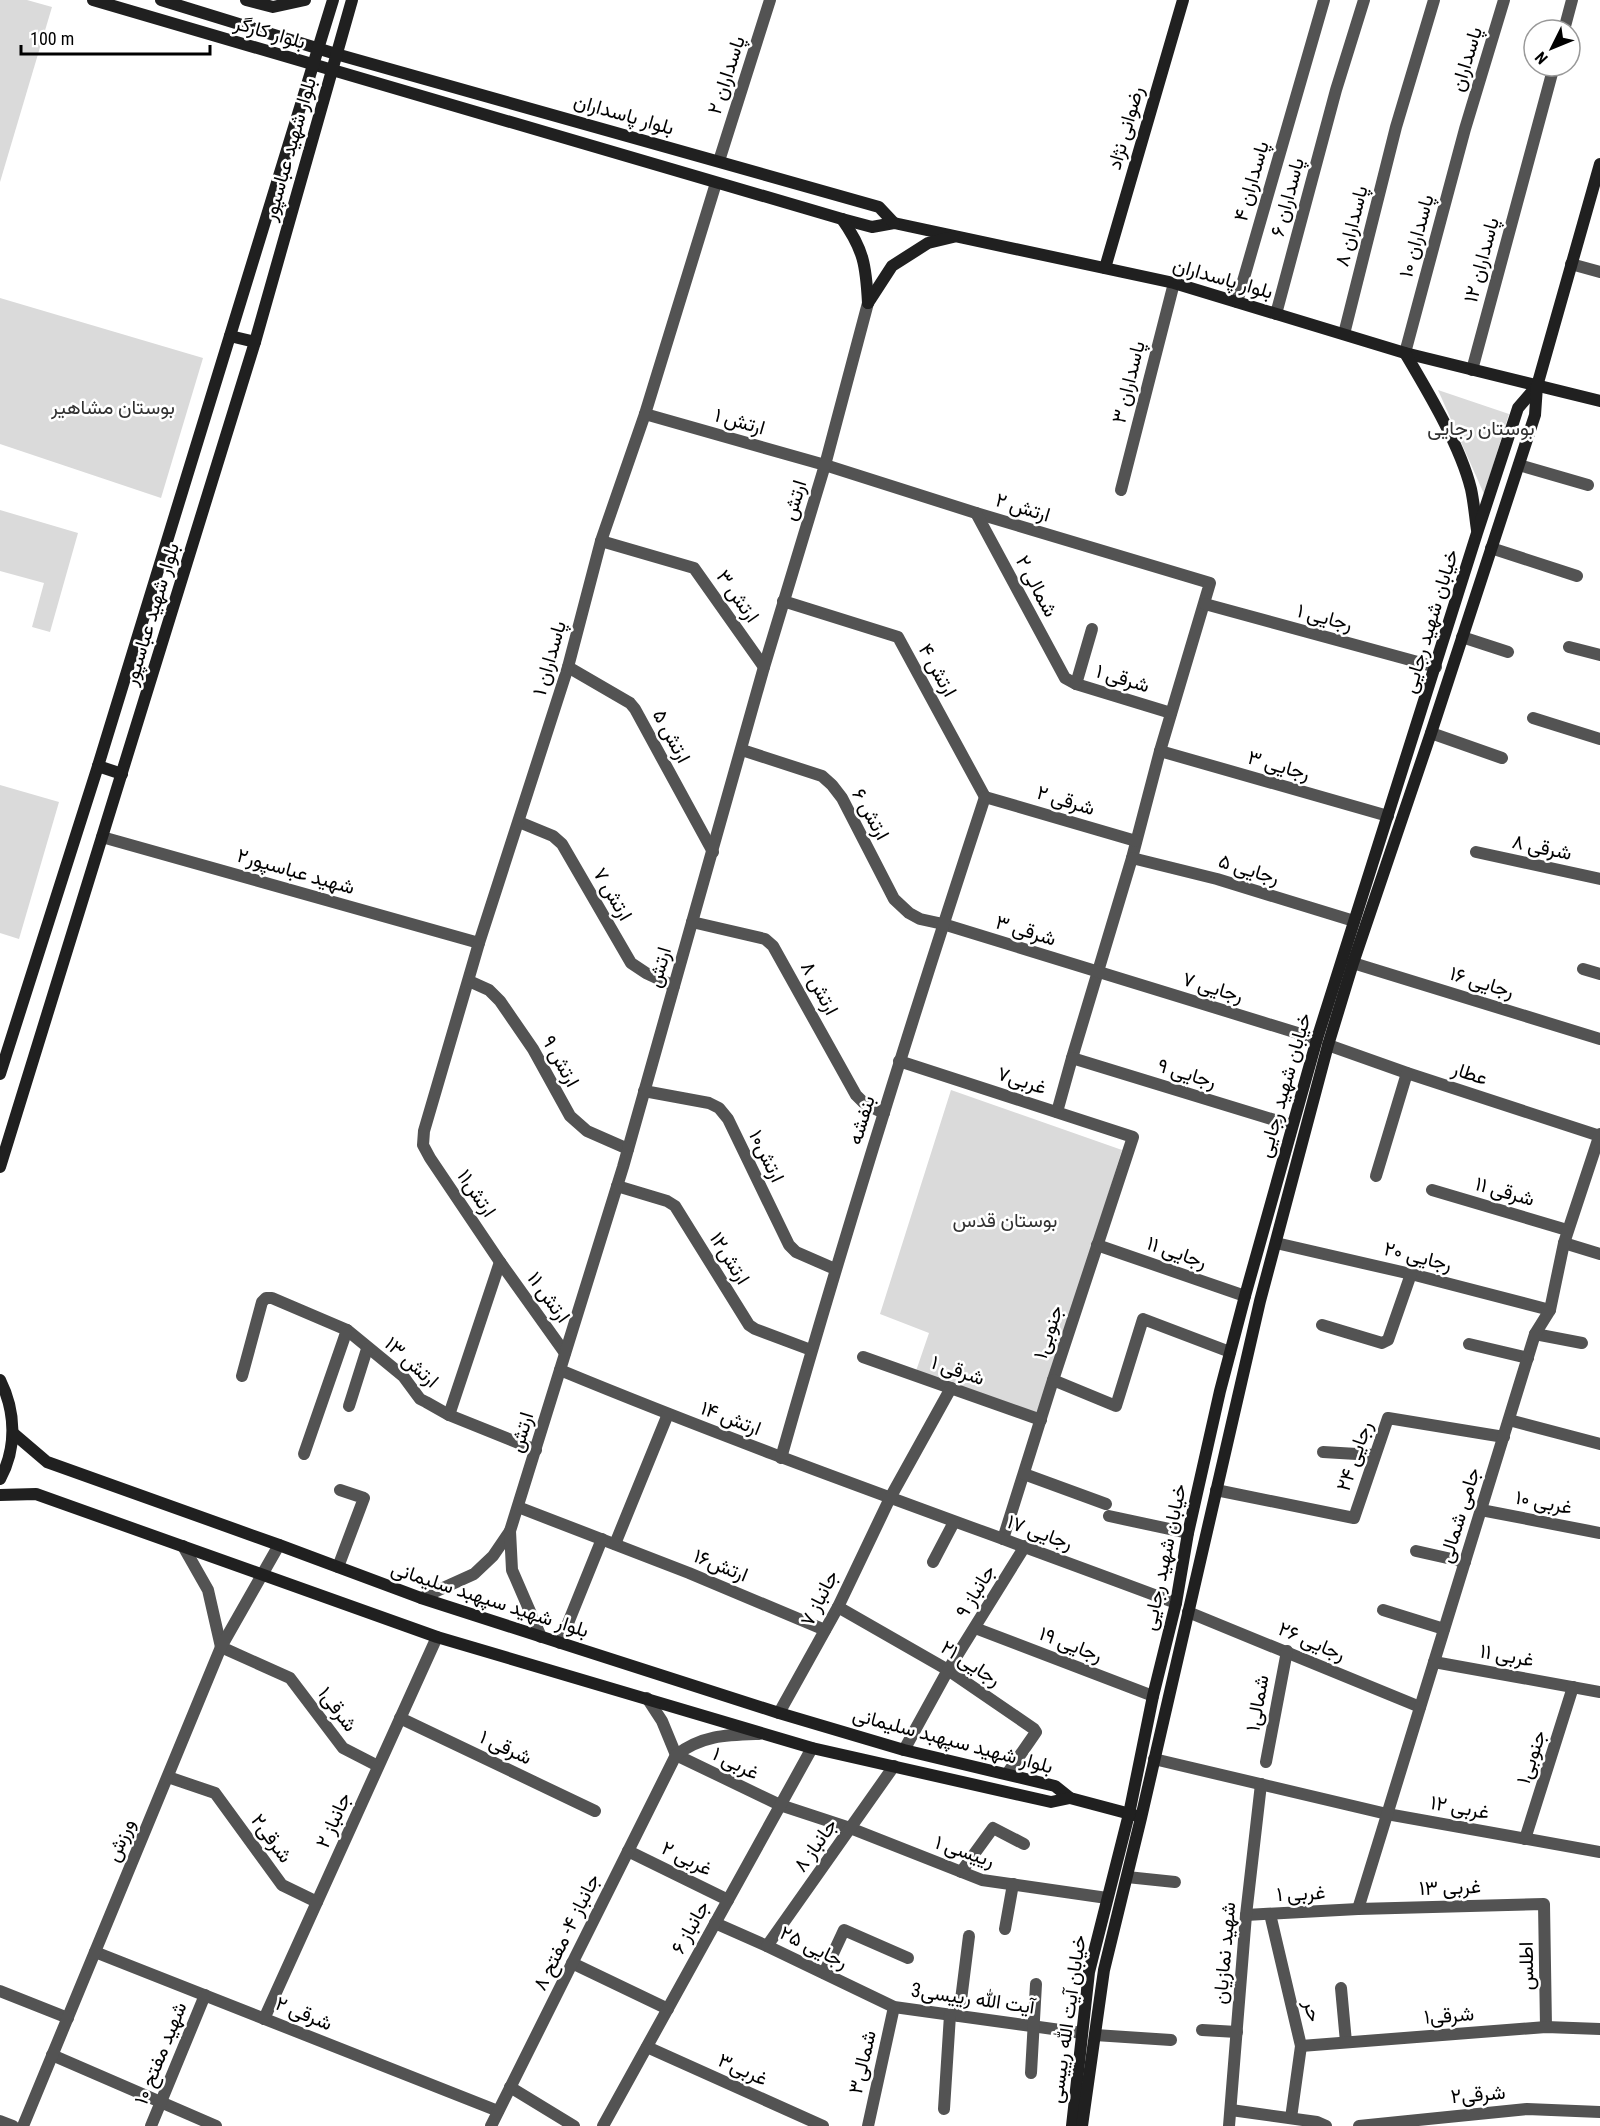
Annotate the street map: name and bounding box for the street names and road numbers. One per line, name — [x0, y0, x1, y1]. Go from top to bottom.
street label: بلوار کارگر — [230, 10, 308, 55]
street label: پاسداران — [1445, 24, 1489, 95]
street label: پاسداران ۲ — [702, 33, 752, 118]
street label: بلوار شهید عباسپور — [257, 75, 323, 225]
street label: رضوانی نژاد — [1102, 84, 1149, 173]
street label: بلوار پاسداران — [570, 88, 677, 142]
street label: پاسداران ۴ — [1228, 138, 1276, 224]
street label: پاسداران ۶ — [1265, 155, 1311, 240]
street label: پاسداران ۸ — [1329, 183, 1375, 269]
street label: پاسداران ۱۰ — [1393, 192, 1441, 281]
street label: پاسداران ۱۲ — [1458, 215, 1506, 306]
street label: بلوار پاسداران — [1169, 252, 1276, 306]
street label: پاسداران ۳ — [1106, 338, 1152, 426]
street label: ارتش ۱ — [712, 402, 768, 441]
street label: ارتش — [777, 477, 812, 523]
street label: ارتش ۲ — [992, 487, 1053, 528]
street label: بلوار شهید عباسپور — [118, 540, 186, 690]
street label: خیابان شهید رجایی — [1397, 546, 1464, 696]
street label: شمالی ۲ — [1011, 551, 1063, 621]
street label: ارتش ۳ — [710, 565, 765, 628]
street label: رجایی ۱ — [1294, 598, 1355, 637]
street label: پاسداران ۱ — [527, 618, 573, 699]
street label: ارتش ۴ — [913, 639, 962, 701]
street label: شرقی ۱ — [1093, 659, 1153, 698]
street label: ارتش ۵ — [647, 705, 696, 767]
street label: رجایی ۳ — [1245, 745, 1313, 786]
street label: شرقی ۲ — [1034, 780, 1098, 821]
street label: ارتش ۶ — [846, 784, 895, 844]
street label: شرقی ۸ — [1510, 829, 1574, 866]
street label: شهید عباسپور۲ — [234, 843, 358, 901]
street label: رجایی ۵ — [1215, 848, 1282, 891]
street label: ارتش ۷ — [587, 863, 638, 925]
street label: شرقی ۳ — [993, 909, 1059, 952]
street label: ارتش — [642, 944, 677, 990]
street label: ارتش ۸ — [795, 957, 844, 1019]
street label: رجایی ۱۶ — [1447, 961, 1517, 1004]
street label: رجایی ۷ — [1179, 966, 1246, 1009]
street label: خیابان شهید رجایی — [1252, 1010, 1317, 1160]
street label: ارتش ۹ — [536, 1031, 585, 1091]
street label: رجایی ۹ — [1154, 1053, 1219, 1094]
street label: عطار — [1448, 1056, 1491, 1091]
street label: غربی۷ — [994, 1061, 1050, 1100]
street label: بنفشه — [842, 1093, 880, 1147]
street label: ارتش۱۰ — [743, 1126, 790, 1187]
street label: ارتش۱۱ — [452, 1165, 502, 1222]
street label: شرقی ۱۱ — [1472, 1171, 1537, 1212]
street label: ارتش۱۲ — [704, 1227, 755, 1289]
street label: رجایی ۱۱ — [1143, 1231, 1210, 1274]
street label: رجایی ۲۰ — [1381, 1236, 1455, 1277]
street label: ارتش ۱۱ — [522, 1267, 575, 1328]
street label: جنوبی۱ — [1028, 1302, 1069, 1362]
street label: ارتش ۱۳ — [379, 1331, 444, 1393]
street label: شرقی ۱ — [928, 1350, 988, 1391]
street label: ارتش ۱۴ — [697, 1396, 765, 1441]
street label: ارتش — [504, 1409, 539, 1455]
street label: رجایی ۲۴ — [1331, 1418, 1378, 1494]
street label: جامی شمالی — [1433, 1464, 1485, 1566]
street label: خیابان شهید رجایی — [1137, 1482, 1192, 1633]
street label: غربی ۱۰ — [1513, 1485, 1574, 1520]
street label: رجایی ۱۷ — [1004, 1509, 1076, 1556]
street label: ارتش۱۶ — [690, 1543, 752, 1588]
street label: بلوار شهید سپهبد سلیمانی — [388, 1556, 592, 1644]
street label: جانباز ۹ — [950, 1560, 1001, 1622]
street label: جانباز ۷ — [795, 1566, 844, 1631]
street label: رجایی ۲۶ — [1274, 1616, 1349, 1667]
street label: رجایی ۱۹ — [1036, 1621, 1106, 1668]
street label: رجایی ۲۱ — [936, 1635, 1006, 1692]
street label: غربی ۱۱ — [1478, 1638, 1536, 1673]
street label: شمالی۱ — [1240, 1673, 1274, 1733]
street label: شرقی۱ — [313, 1682, 363, 1737]
street label: بلوار شهید سپهبد سلیمانی — [850, 1702, 1056, 1780]
street label: شرقی ۱ — [476, 1725, 536, 1770]
street label: جنوبی۱ — [1511, 1727, 1552, 1787]
street label: غربی ۱ — [708, 1742, 763, 1785]
street label: جانباز ۲ — [310, 1788, 357, 1852]
street label: غربی ۱۲ — [1429, 1790, 1491, 1825]
street label: شرقی۲ — [245, 1809, 298, 1868]
street label: جانباز ۸ — [788, 1814, 843, 1877]
street label: ورزش — [100, 1815, 141, 1865]
street label: رییسی ۱ — [932, 1830, 998, 1873]
street label: غربی ۲ — [657, 1835, 716, 1881]
street label: جانباز ۴- مفتح ۸ — [527, 1870, 606, 1995]
street label: غربی ۱۳ — [1419, 1874, 1481, 1901]
street label: غربی ۱ — [1276, 1880, 1326, 1907]
street label: جانباز ۶ — [666, 1896, 715, 1959]
street label: شهید نمازیان — [1208, 1901, 1241, 2005]
street label: رجایی ۲۵ — [776, 1920, 852, 1975]
street label: خیابان آیت الله رییسی — [1043, 1933, 1092, 2105]
street label: اطلس — [1514, 1941, 1538, 1991]
street label: آیت الله رییسی3 — [910, 1977, 1038, 2020]
street label: شرقی ۲ — [272, 1991, 336, 2036]
street label: حر — [1298, 1997, 1327, 2024]
street label: شهید مفتح ۱۰ — [129, 1998, 193, 2109]
street label: شرقی۱ — [1423, 2001, 1475, 2030]
street label: شمالی۳ — [843, 2028, 881, 2096]
street label: غربی۳ — [714, 2048, 771, 2091]
street label: شرقی۲ — [1450, 2080, 1506, 2109]

